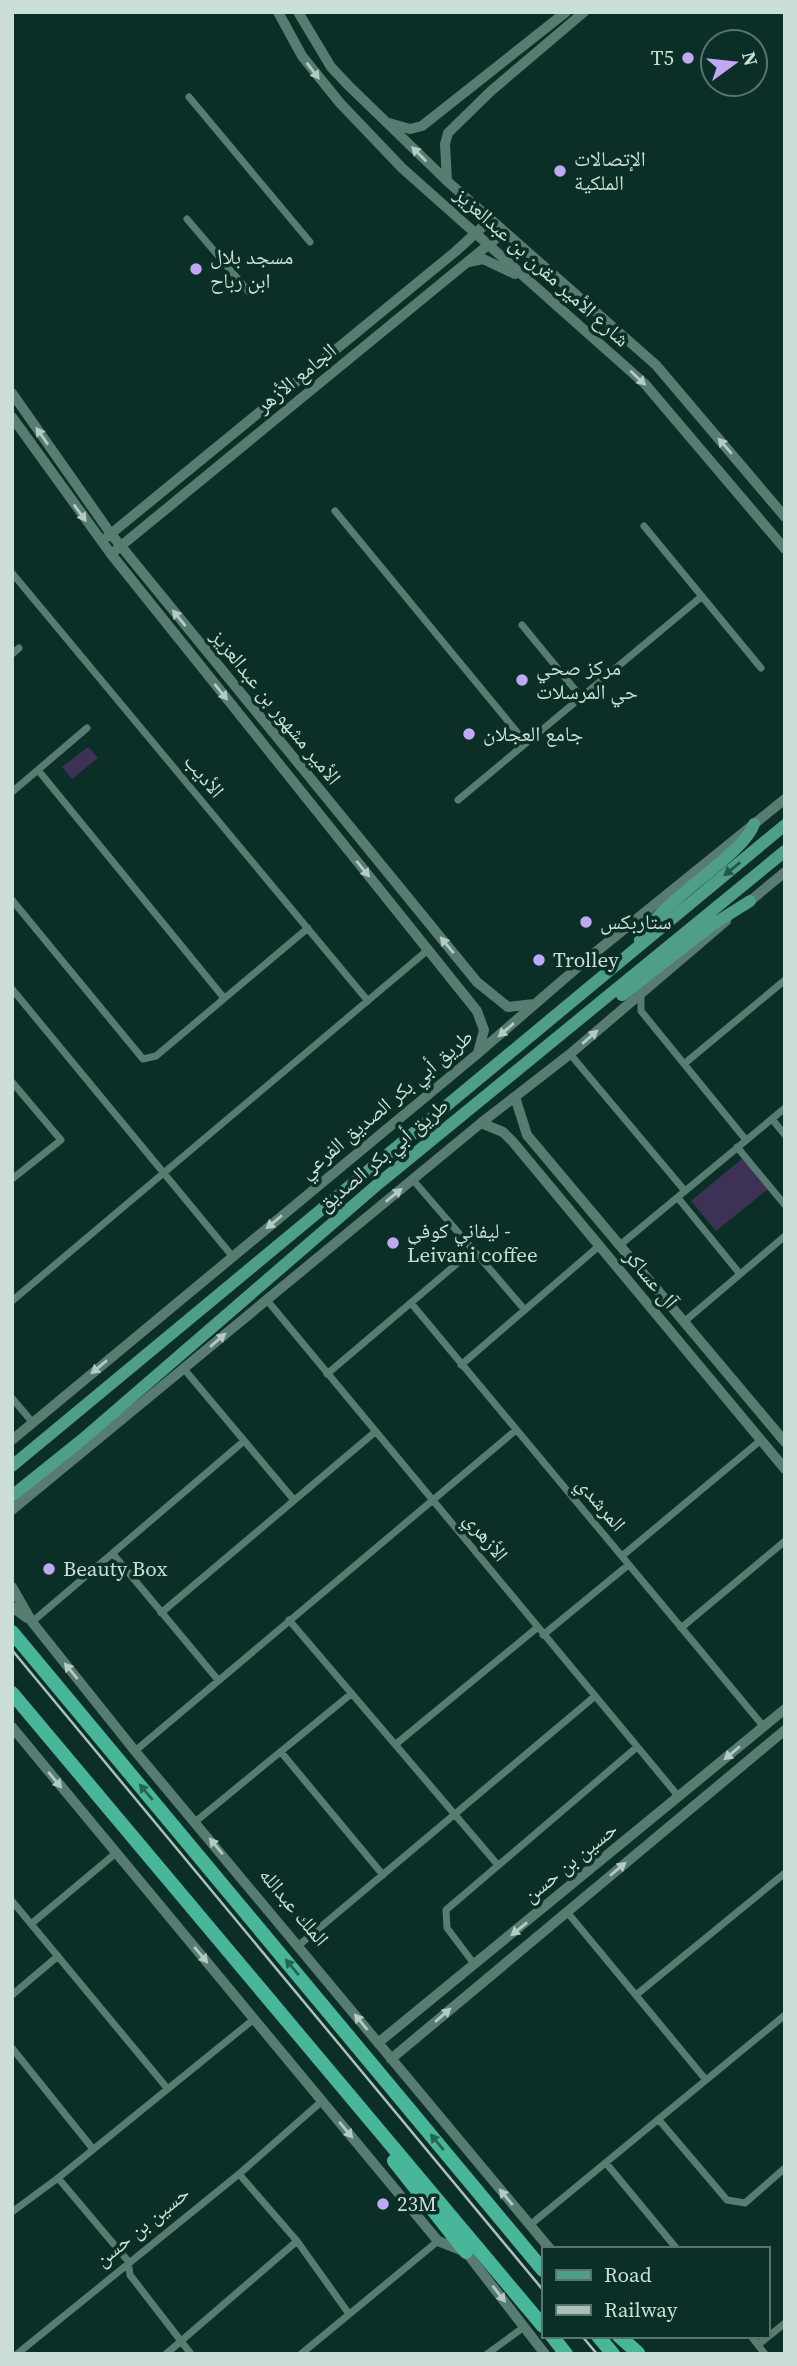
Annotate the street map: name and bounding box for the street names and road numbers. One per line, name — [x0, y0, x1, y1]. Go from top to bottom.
street label: شارع الأمير مقرن بن عبدالعزيز — [448, 179, 636, 353]
street label: الجامع الأزهر — [248, 336, 342, 420]
street label: الأمير مشهور بن عبدالعزيز — [204, 622, 348, 791]
street label: الأديب — [178, 748, 231, 804]
street label: طريق أبي بكر الصديق الفرعي — [294, 1024, 478, 1184]
street label: طريق أبي بكر الصديق — [312, 1093, 454, 1217]
street label: آل عساكر — [617, 1242, 685, 1315]
street label: المرشدي — [568, 1470, 633, 1539]
street label: الأزهري — [456, 1506, 515, 1569]
street label: حسين بن حسن — [516, 1814, 623, 1909]
street label: الملك عبدالله — [253, 1861, 336, 1952]
street label: حسين بن حسن — [88, 2178, 195, 2273]

